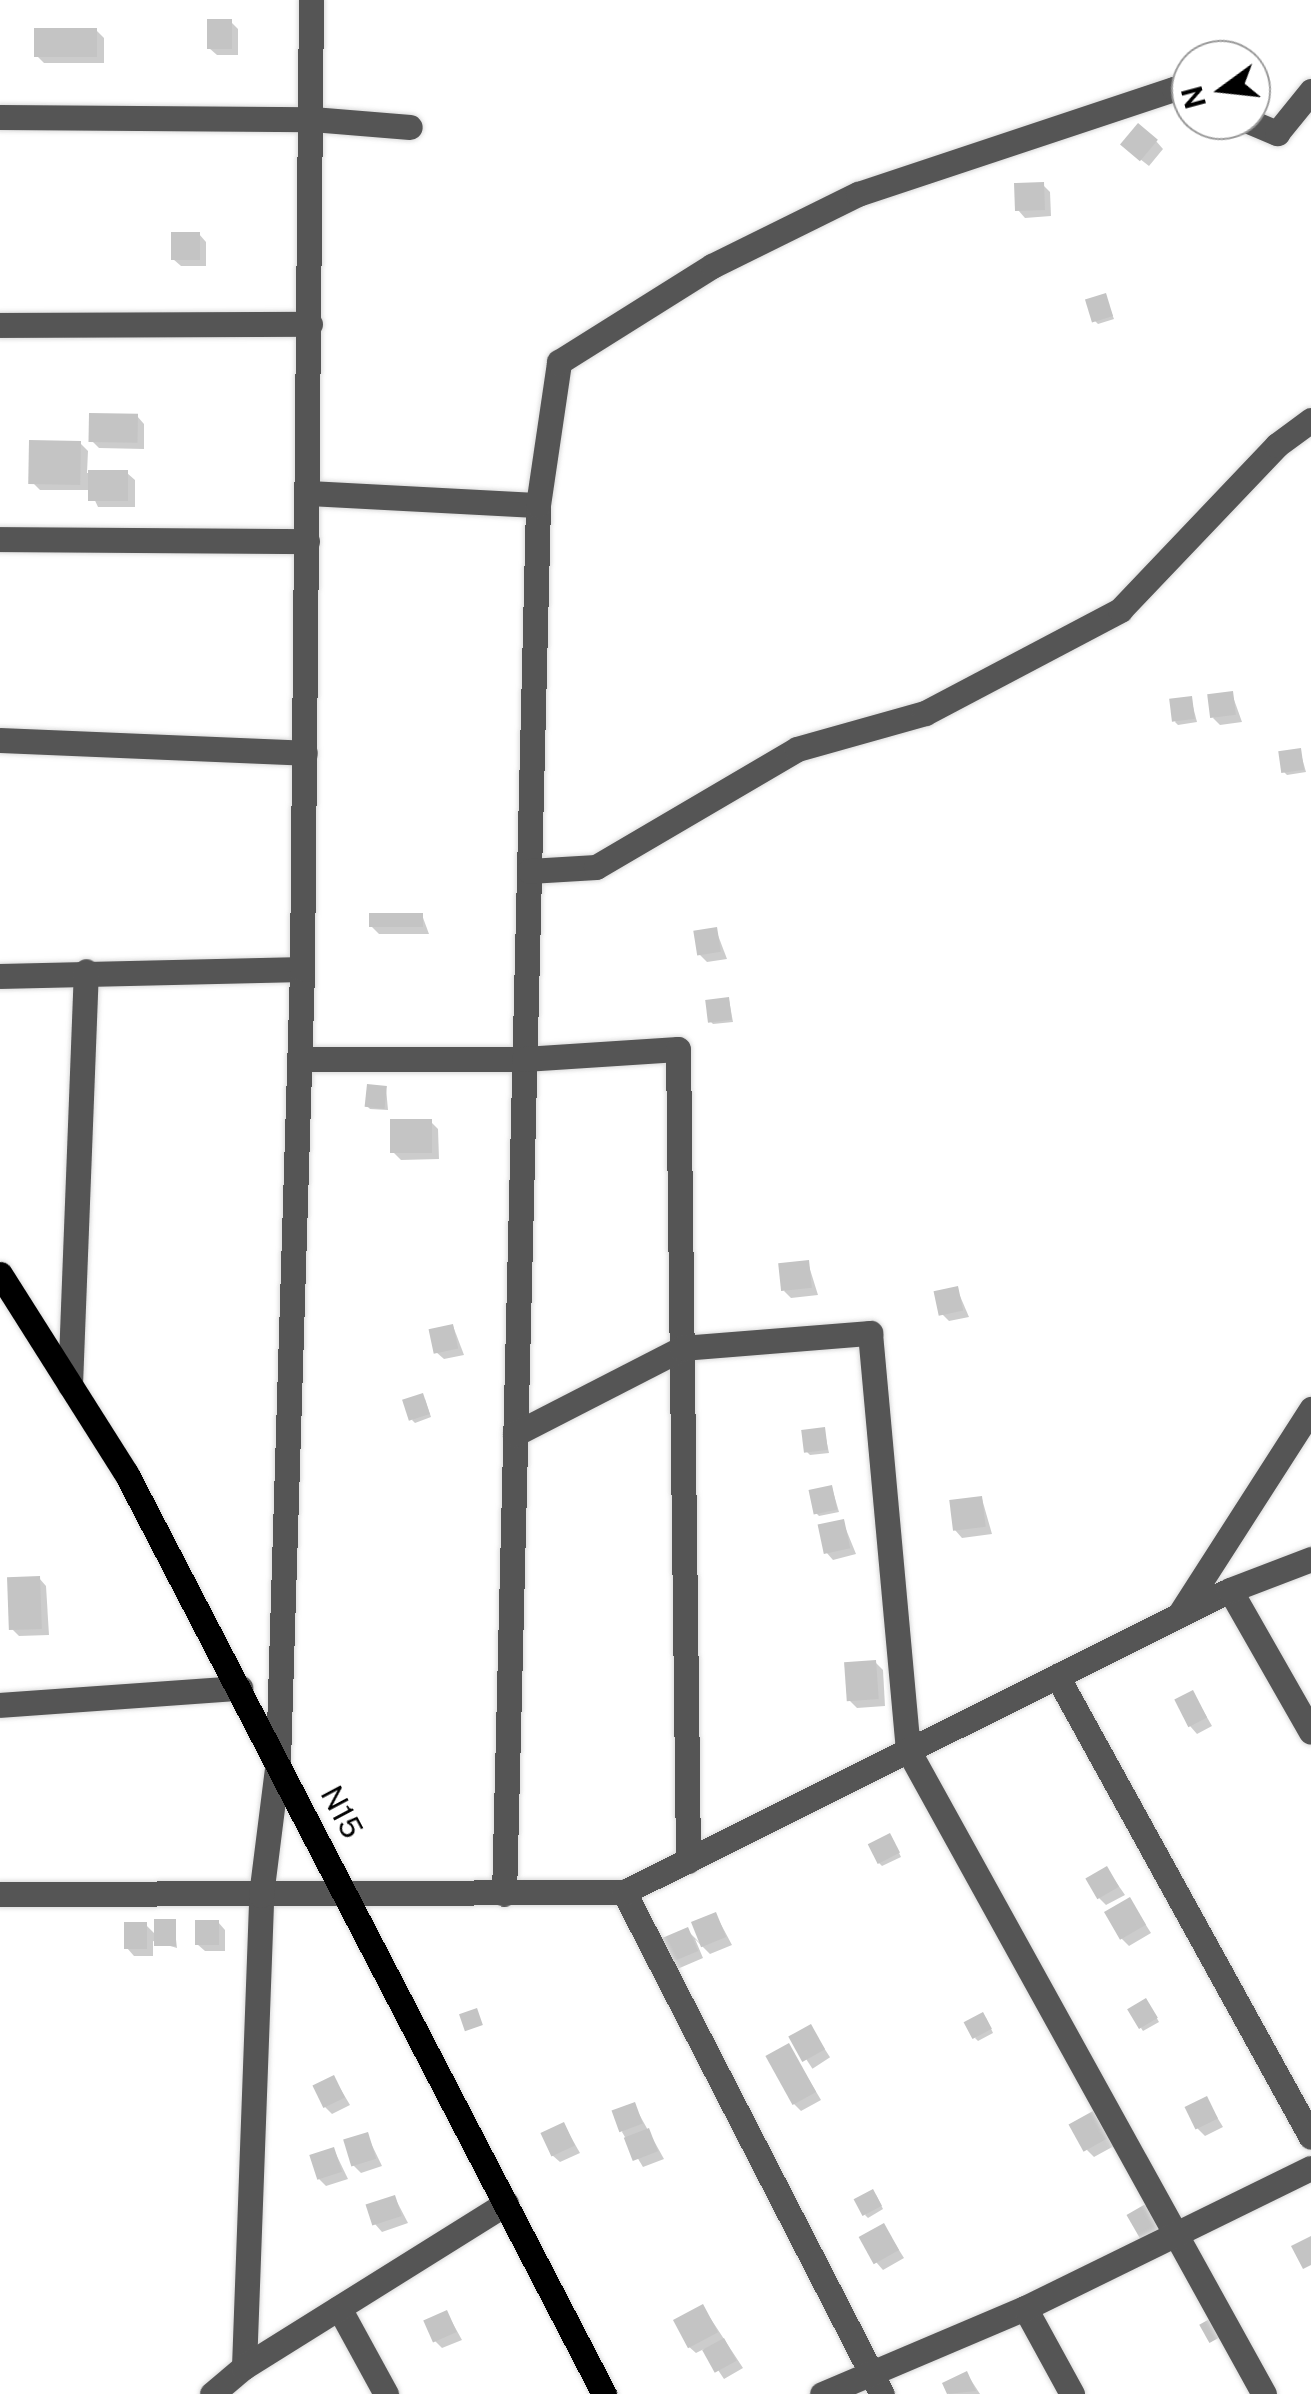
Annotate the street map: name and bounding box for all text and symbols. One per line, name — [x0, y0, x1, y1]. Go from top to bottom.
north arrow — [1171, 40, 1271, 140]
text: N — [1175, 83, 1212, 112]
street label: N15 — [313, 1780, 371, 1844]

